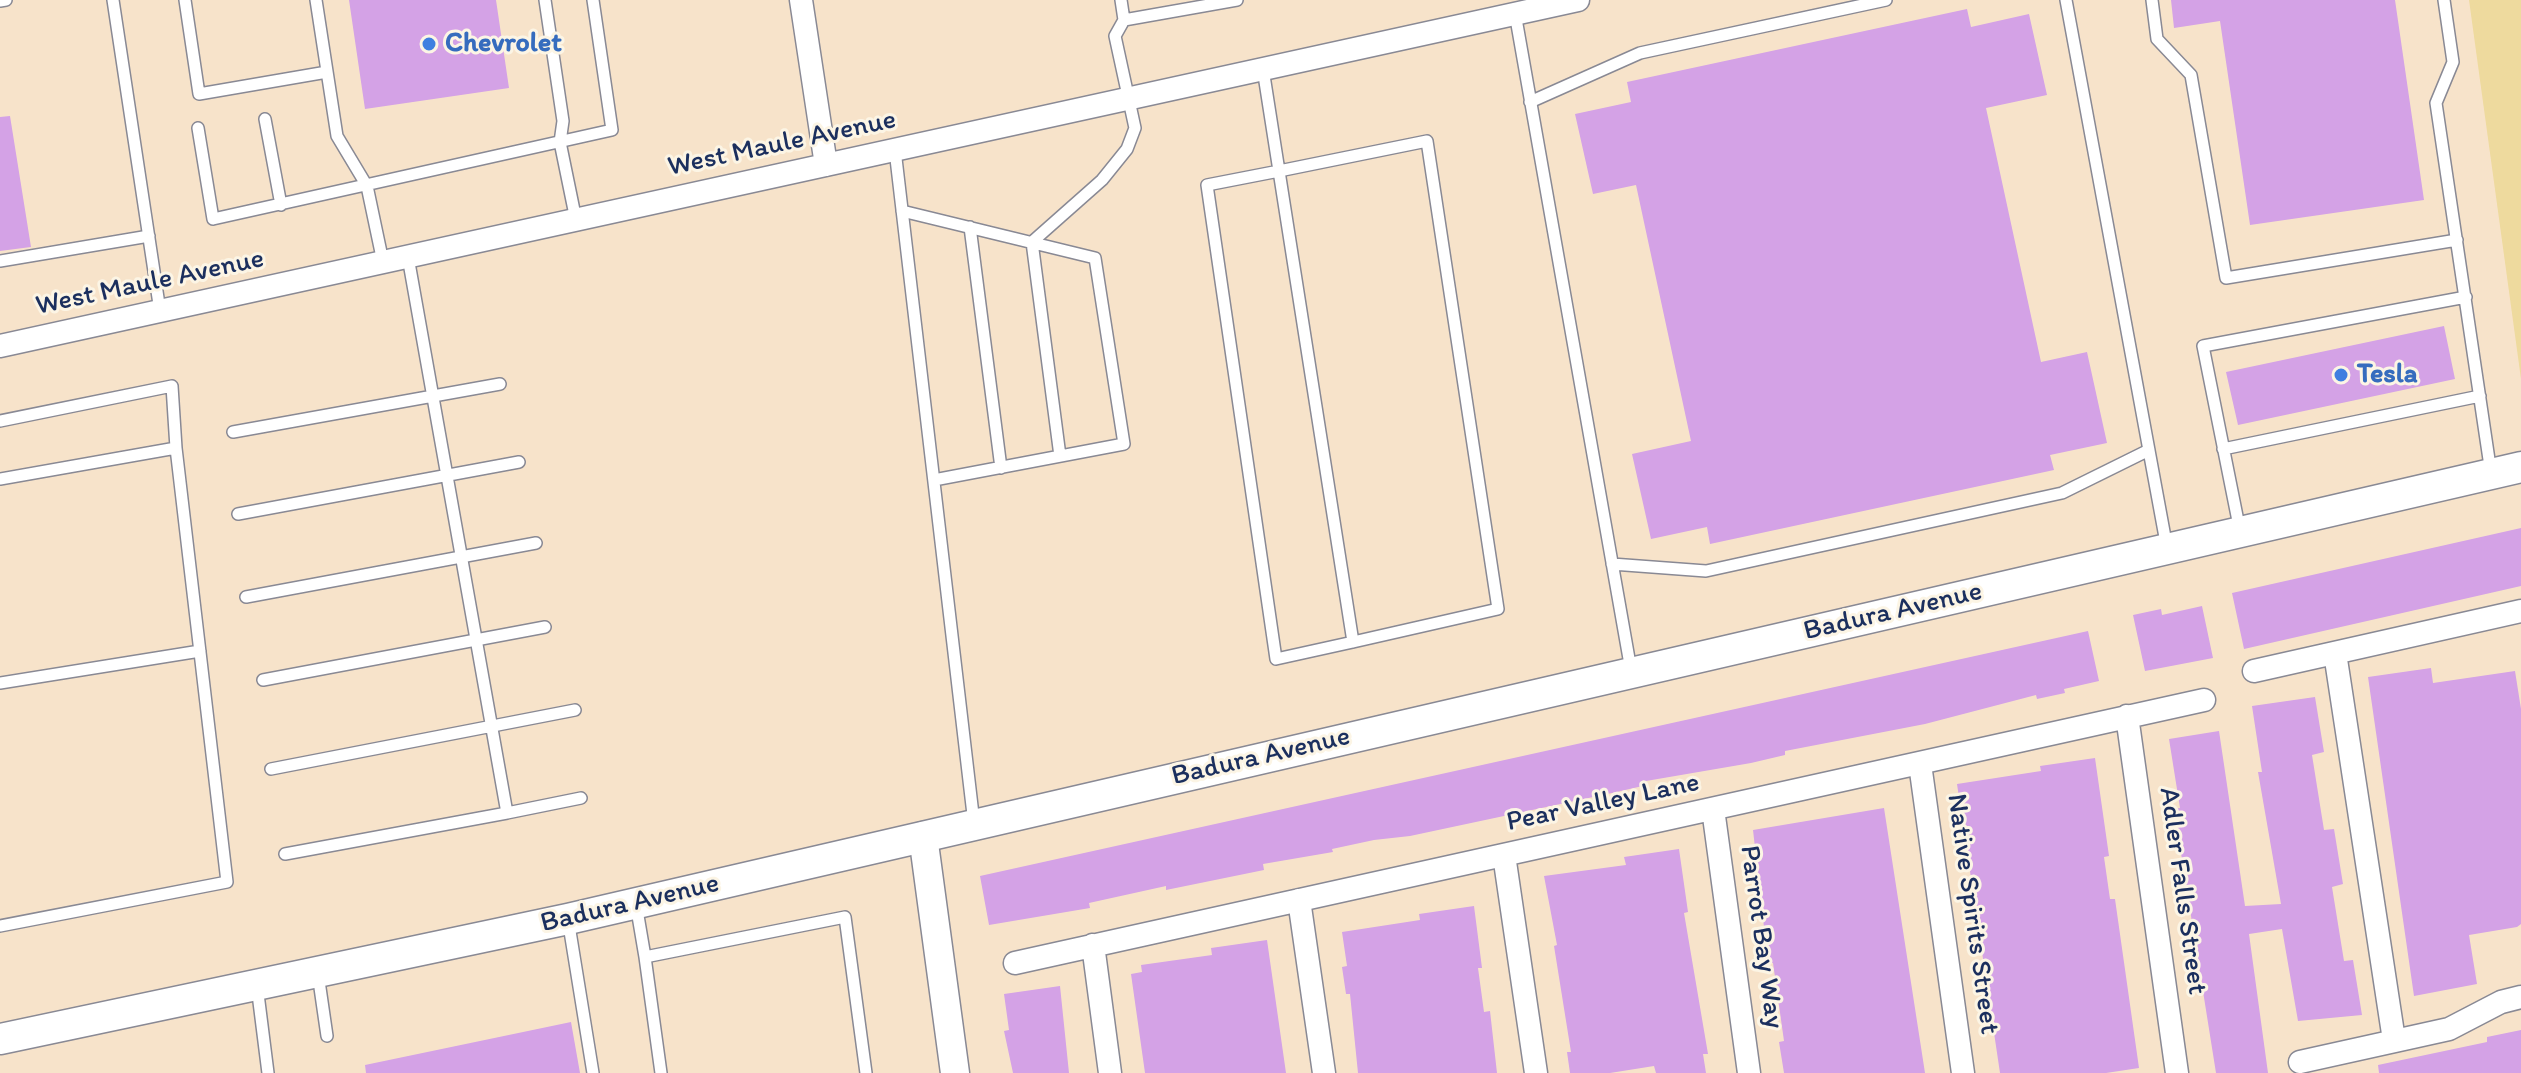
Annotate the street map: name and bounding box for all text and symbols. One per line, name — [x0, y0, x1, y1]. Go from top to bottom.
place label: Chevrolet — [445, 27, 562, 61]
marker: Chevrolet — [420, 35, 438, 53]
street label: West Maule Avenue — [665, 103, 899, 185]
street label: West Maule Avenue — [33, 242, 267, 324]
place label: Tesla — [2357, 358, 2417, 392]
marker: Tesla — [2332, 366, 2350, 384]
street label: Badura Avenue — [1800, 575, 1986, 649]
street label: Badura Avenue — [1168, 720, 1354, 794]
street label: Pear Valley Lane — [1504, 766, 1702, 840]
street label: Adler Falls Street — [2151, 785, 2213, 997]
street label: Native Spirits Street — [1938, 792, 2006, 1036]
street label: Parrot Bay Way — [1732, 843, 1790, 1031]
street label: Badura Avenue — [537, 867, 723, 941]

